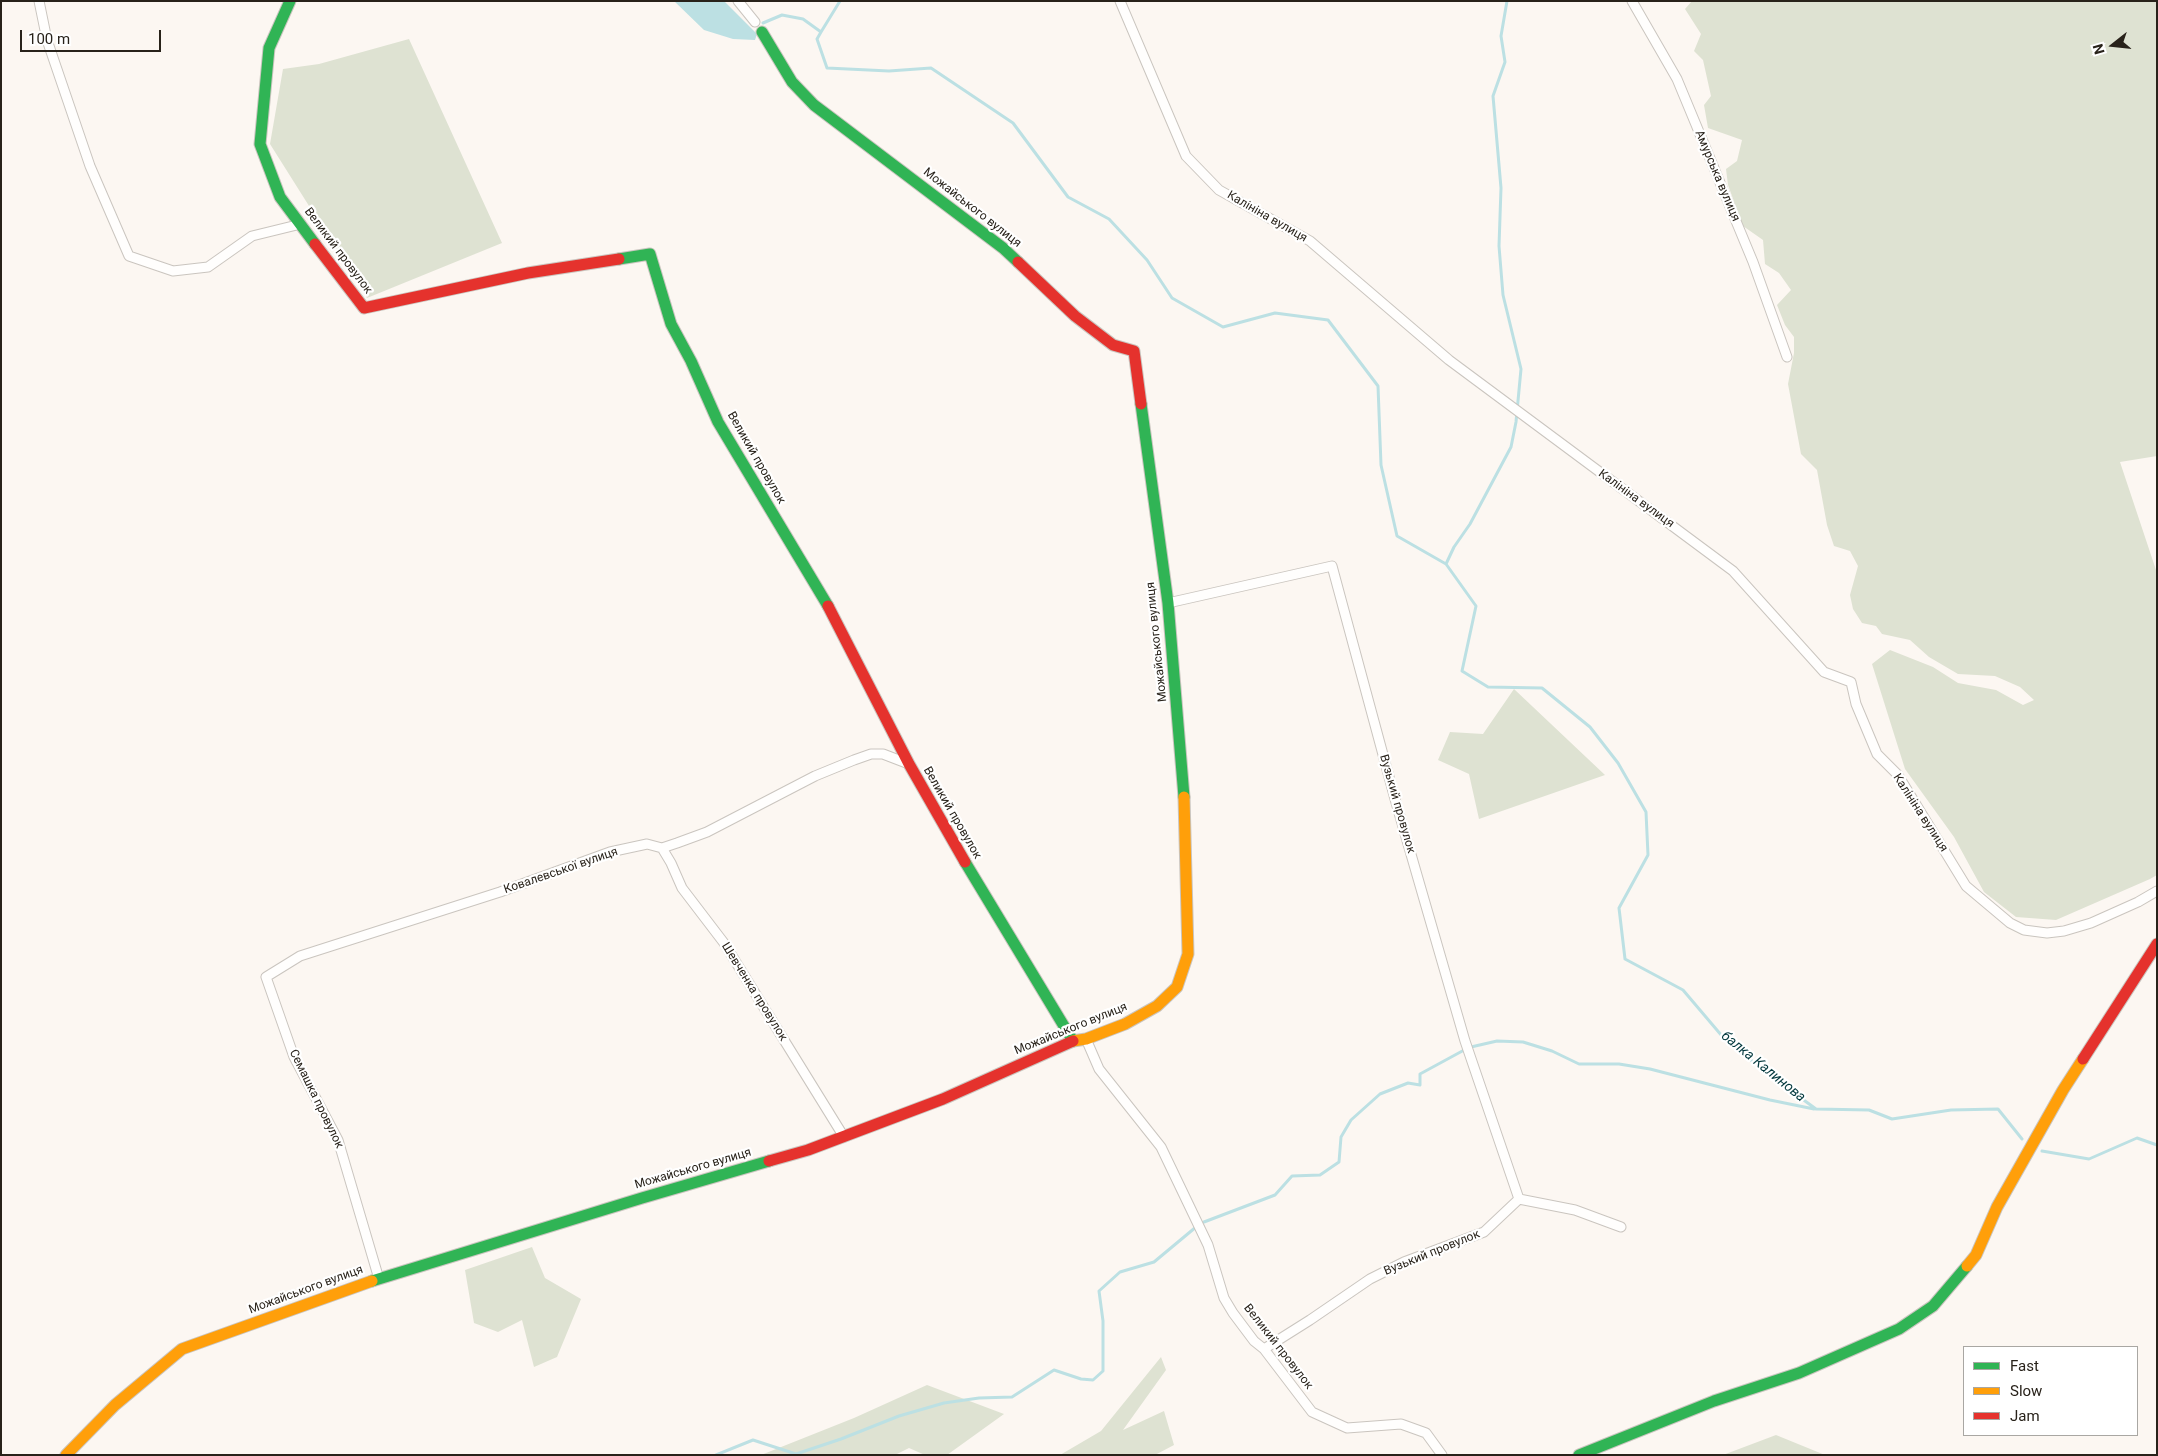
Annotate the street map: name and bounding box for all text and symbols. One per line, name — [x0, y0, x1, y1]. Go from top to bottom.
scale bar — [22, 20, 164, 52]
north arrow — [2088, 20, 2138, 70]
text: 100 m — [28, 30, 70, 48]
text: N — [2090, 42, 2108, 56]
street label: Амурська вулиця — [1691, 128, 1743, 224]
street label: Можайського вулиця — [920, 165, 1024, 251]
street label: Калініна вулиця — [1224, 188, 1310, 246]
street label: Великий провулок — [301, 205, 375, 297]
street label: Великий провулок — [724, 409, 788, 507]
street label: Калініна вулиця — [1595, 467, 1677, 531]
street label: Можайського вулиця — [1144, 581, 1170, 703]
street label: Вузький провулок — [1376, 753, 1418, 855]
street label: Великий провулок — [920, 764, 984, 862]
street label: Калініна вулиця — [1889, 771, 1951, 855]
street label: Ковалевської вулиця — [502, 845, 620, 897]
street label: Шевченка провулок — [718, 940, 790, 1044]
street label: Можайського вулиця — [1012, 1000, 1130, 1058]
water label: балка Калинова — [1718, 1028, 1808, 1106]
street label: Семашка провулок — [286, 1047, 346, 1151]
street label: Можайського вулиця — [633, 1145, 753, 1193]
street label: Вузький провулок — [1382, 1227, 1482, 1279]
street label: Можайського вулиця — [247, 1263, 365, 1317]
street label: Великий провулок — [1240, 1302, 1316, 1392]
legend — [1963, 1346, 2138, 1436]
text: Fast — [2010, 1357, 2039, 1375]
text: Slow — [2010, 1382, 2042, 1400]
text: Jam — [2010, 1407, 2040, 1425]

